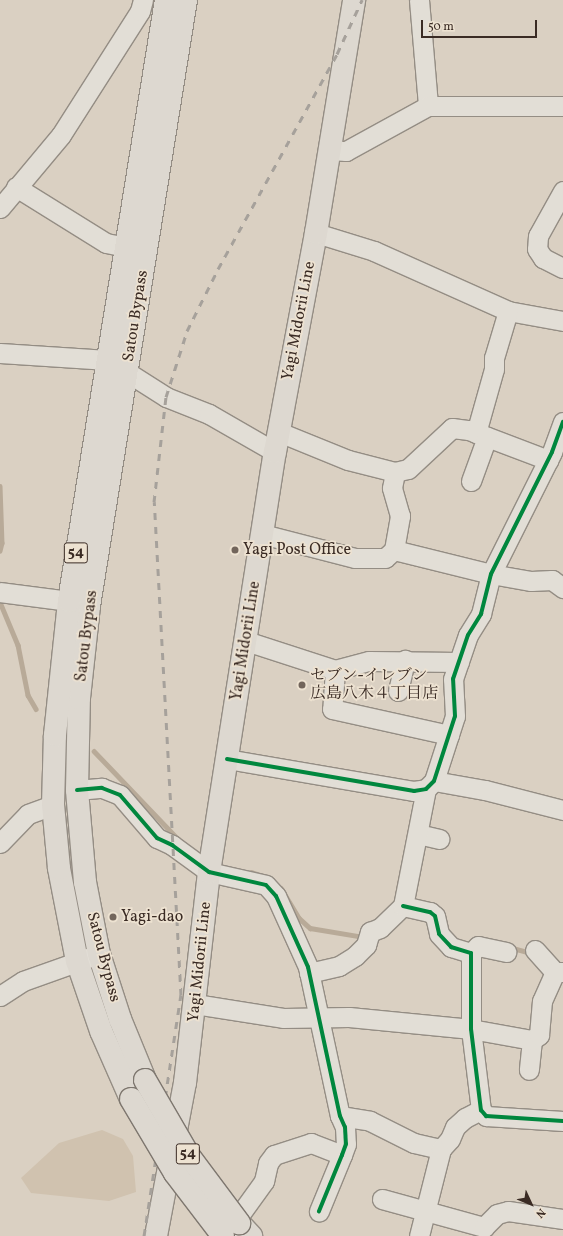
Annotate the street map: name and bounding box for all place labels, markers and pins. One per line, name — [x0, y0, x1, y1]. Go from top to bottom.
place label: Yagi Post Office — [243, 540, 351, 560]
marker: Yagi Post Office — [230, 545, 240, 555]
place label: セブン‐イレブン 広島八木４丁目店 — [310, 666, 438, 704]
marker: セブン‐イレブン 広島八木４丁目店 — [297, 680, 307, 690]
place label: Yagi-dao — [121, 907, 183, 927]
marker: Yagi-dao — [108, 912, 118, 922]

